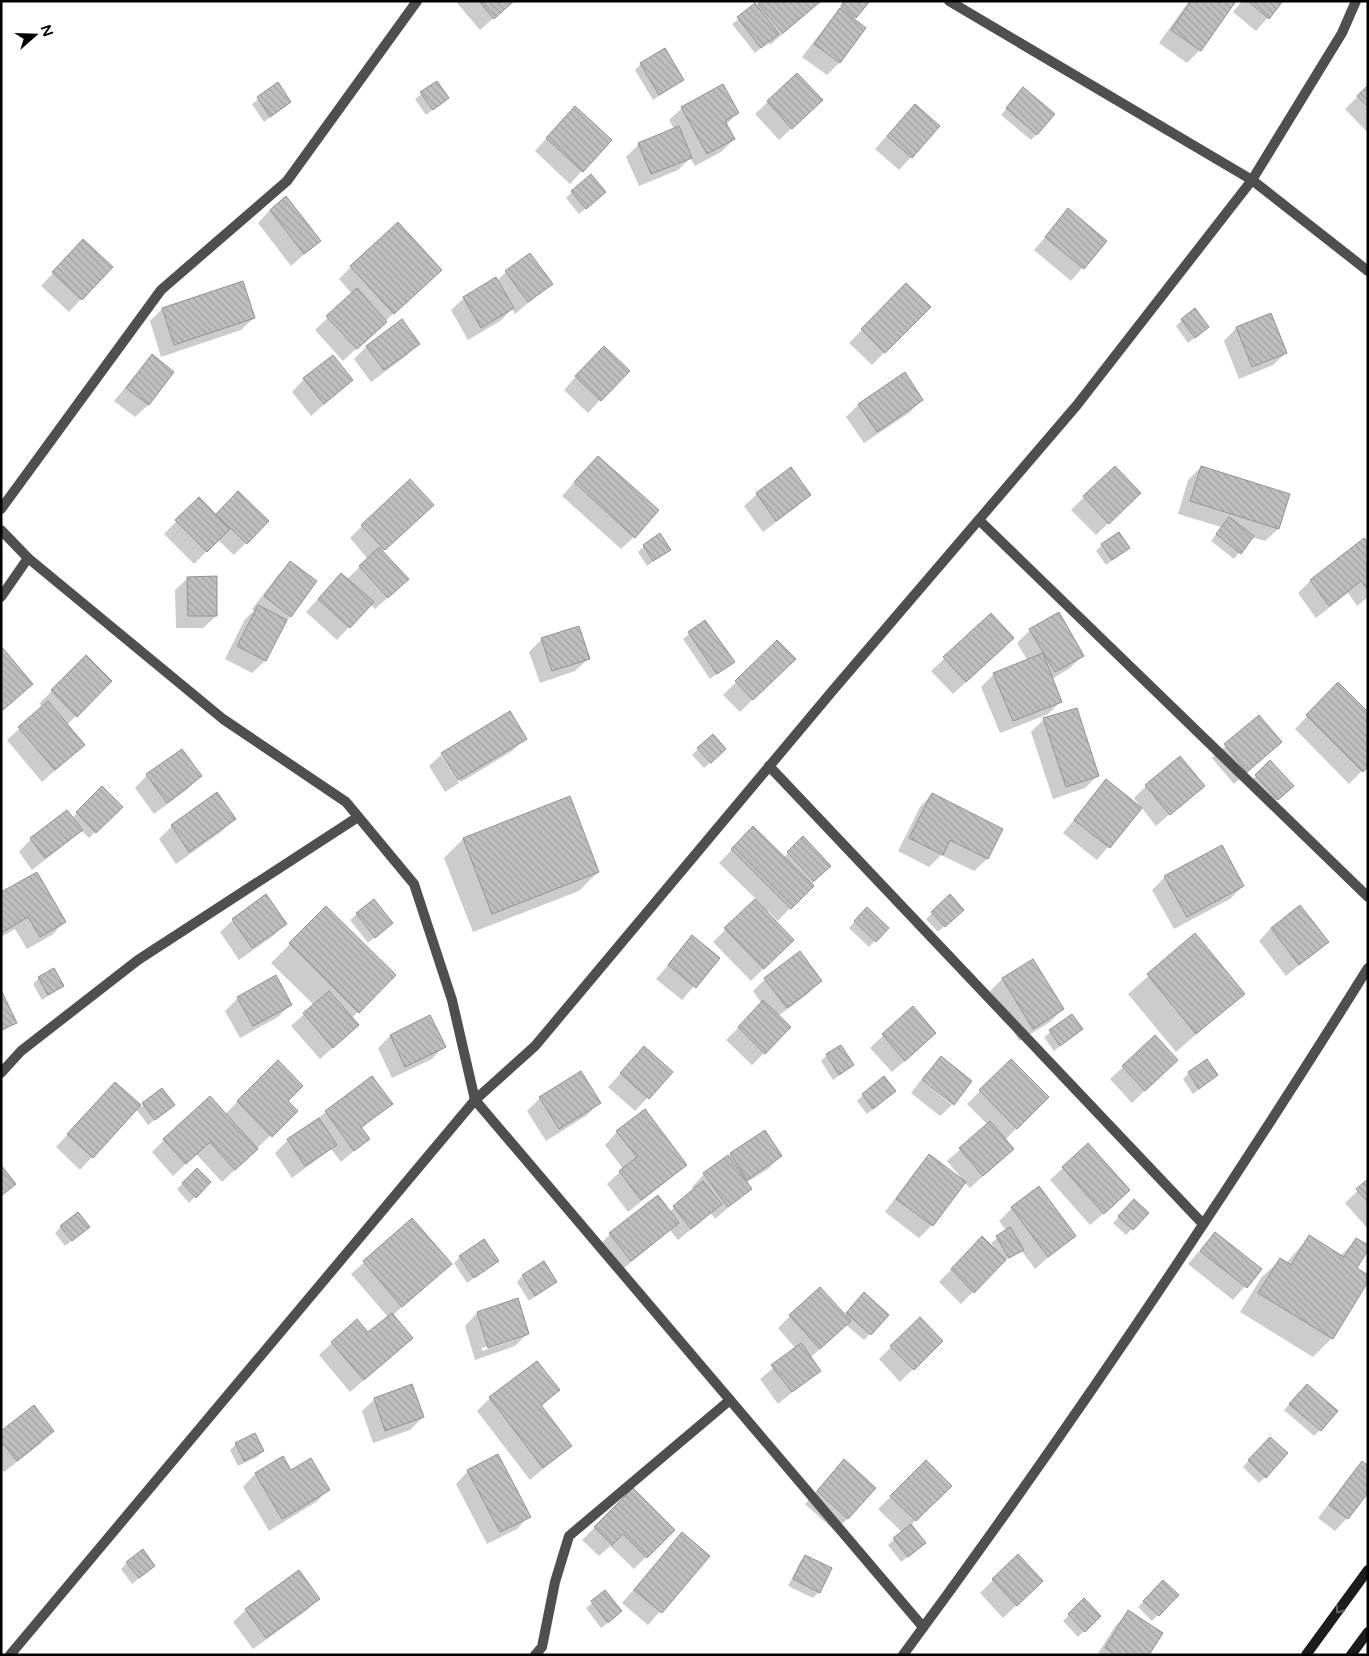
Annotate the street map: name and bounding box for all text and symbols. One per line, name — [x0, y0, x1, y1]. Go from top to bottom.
north arrow — [10, 10, 60, 60]
text: N — [37, 23, 57, 39]
one-way arrow — [1336, 1604, 1345, 1613]

